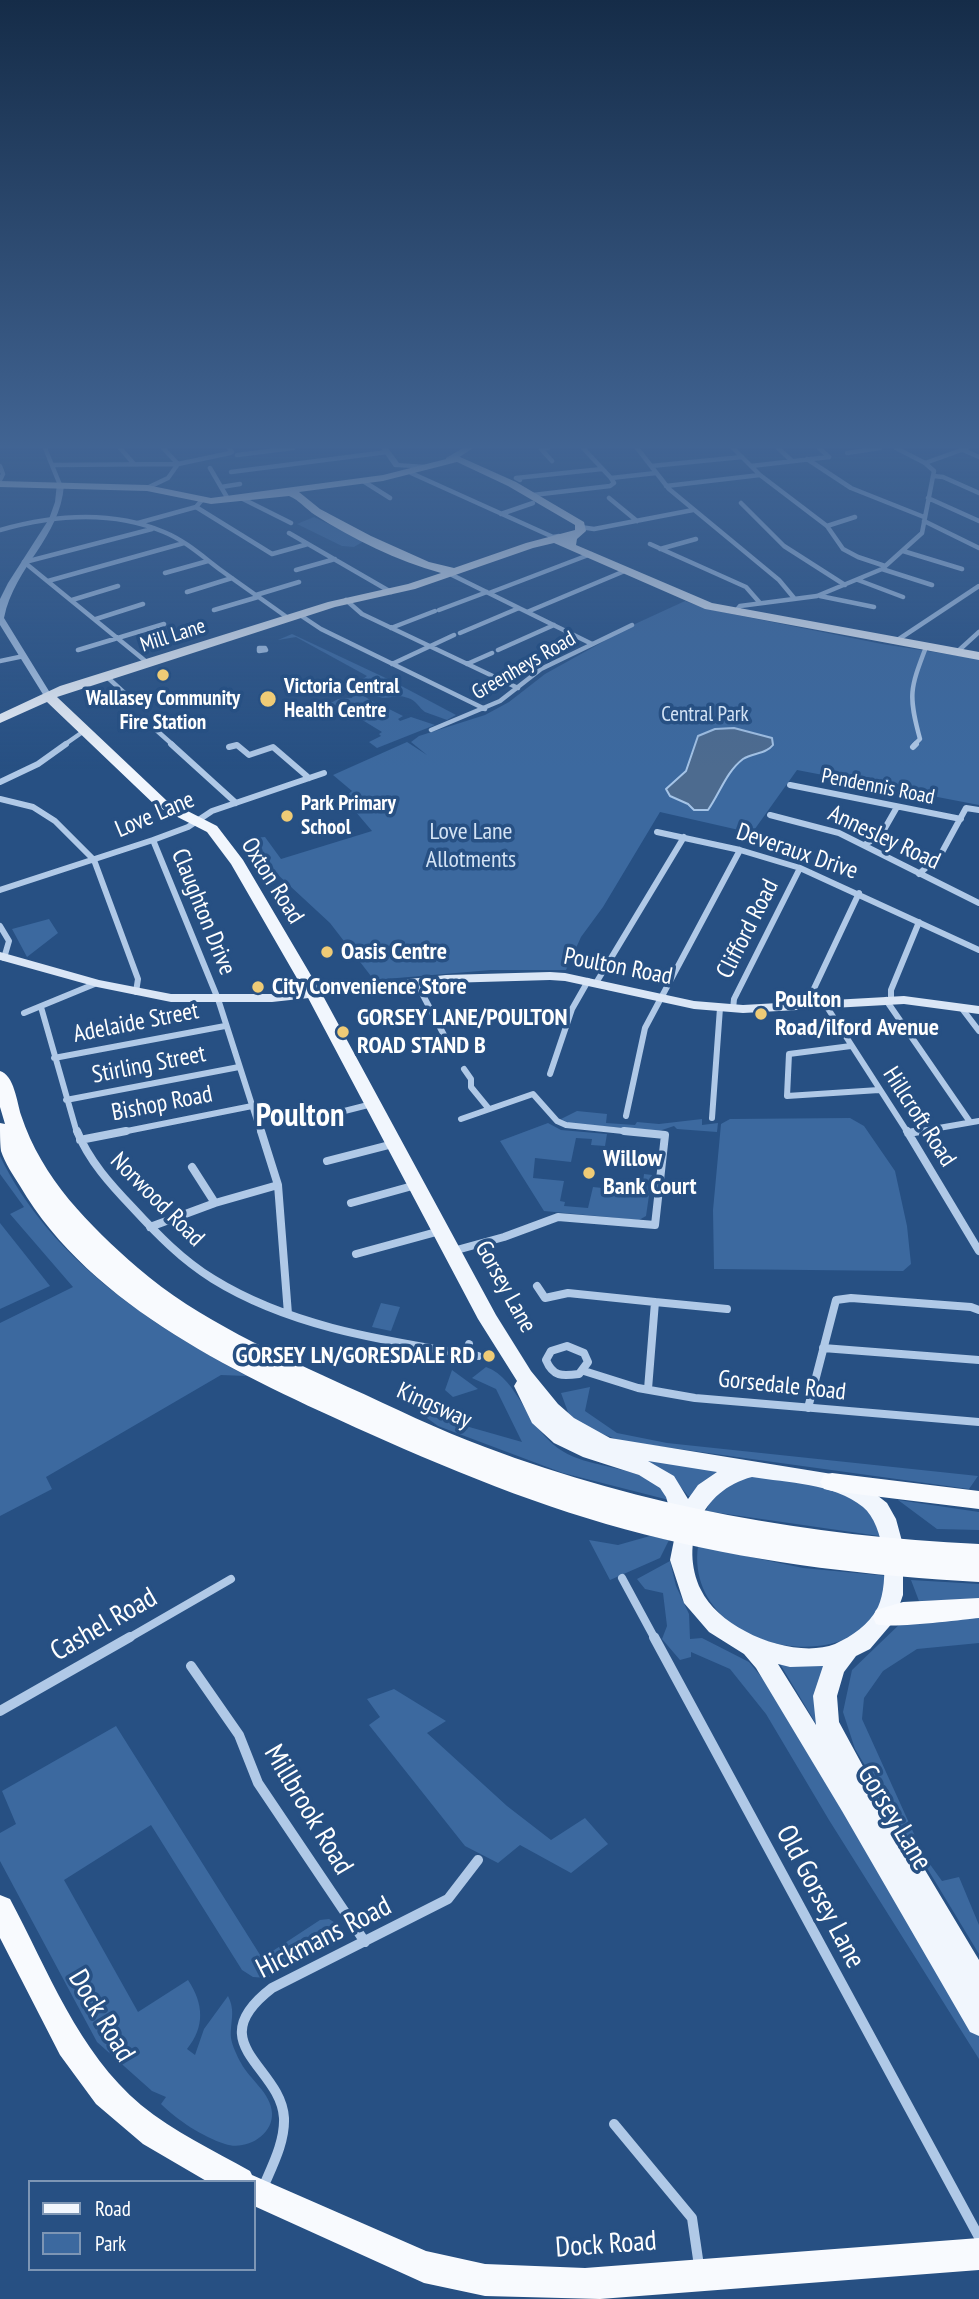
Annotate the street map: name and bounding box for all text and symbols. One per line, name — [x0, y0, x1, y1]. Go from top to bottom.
street label: Mill Lane — [137, 614, 209, 658]
street label: Greenheys Road — [468, 626, 580, 706]
marker: Wallasey Community Fire Station — [155, 667, 171, 683]
place label: Victoria Central Health Centre — [284, 674, 399, 724]
place label: Wallasey Community Fire Station — [86, 686, 240, 736]
marker: Victoria Central Health Centre — [258, 689, 278, 709]
park label: Central Park — [661, 702, 749, 728]
street label: Pendennis Road — [819, 764, 937, 810]
street label: Love Lane — [111, 786, 199, 844]
place label: Park Primary School — [301, 791, 396, 841]
street label: Annesley Road — [823, 799, 945, 877]
marker: Park Primary School — [279, 808, 295, 824]
park label: Love Lane Allotments — [426, 818, 516, 874]
street label: Deveraux Drive — [733, 818, 861, 886]
street label: Oxton Road — [234, 833, 310, 929]
street label: Claughton Drive — [165, 845, 241, 979]
street label: Clifford Road — [711, 875, 785, 983]
place label: Oasis Centre — [341, 938, 447, 966]
street label: Poulton Road — [561, 942, 675, 992]
marker: Oasis Centre — [319, 944, 335, 960]
place label: City Convenience Store — [272, 973, 467, 1001]
marker: City Convenience Store — [250, 979, 266, 995]
place label: Poulton Road/ilford Avenue — [775, 986, 939, 1042]
street label: Adelaide Street — [71, 997, 201, 1049]
place label: GORSEY LANE/POULTON ROAD STAND B — [357, 1004, 568, 1060]
marker: Poulton Road/ilford Avenue — [753, 1006, 769, 1022]
marker: GORSEY LANE/POULTON ROAD STAND B — [335, 1024, 351, 1040]
street label: Stirling Street — [90, 1040, 208, 1090]
street label: Hillcroft Road — [876, 1062, 962, 1172]
street label: Bishop Road — [109, 1080, 215, 1128]
district label: Poulton — [256, 1098, 344, 1136]
place label: Willow Bank Court — [603, 1145, 697, 1201]
street label: Norwood Road — [104, 1147, 210, 1253]
marker: Willow Bank Court — [581, 1165, 597, 1181]
street label: Gorsey Lane — [468, 1236, 542, 1338]
place label: GORSEY LN/GORESDALE RD — [236, 1342, 475, 1370]
marker: GORSEY LN/GORESDALE RD — [481, 1348, 497, 1364]
street label: Gorsedale Road — [717, 1365, 847, 1407]
street label: Kingsway — [392, 1377, 476, 1435]
street label: Cashel Road — [45, 1581, 163, 1669]
street label: Millbrook Road — [256, 1739, 360, 1881]
street label: Gorsey Lane — [850, 1759, 938, 1877]
street label: Old Gorsey Lane — [768, 1820, 872, 1974]
street label: Hickmans Road — [251, 1890, 397, 1986]
street label: Dock Road — [61, 1964, 141, 2068]
legend — [28, 2180, 256, 2271]
text: Road — [95, 2195, 131, 2222]
street label: Dock Road — [554, 2225, 658, 2265]
text: Park — [95, 2230, 126, 2257]

